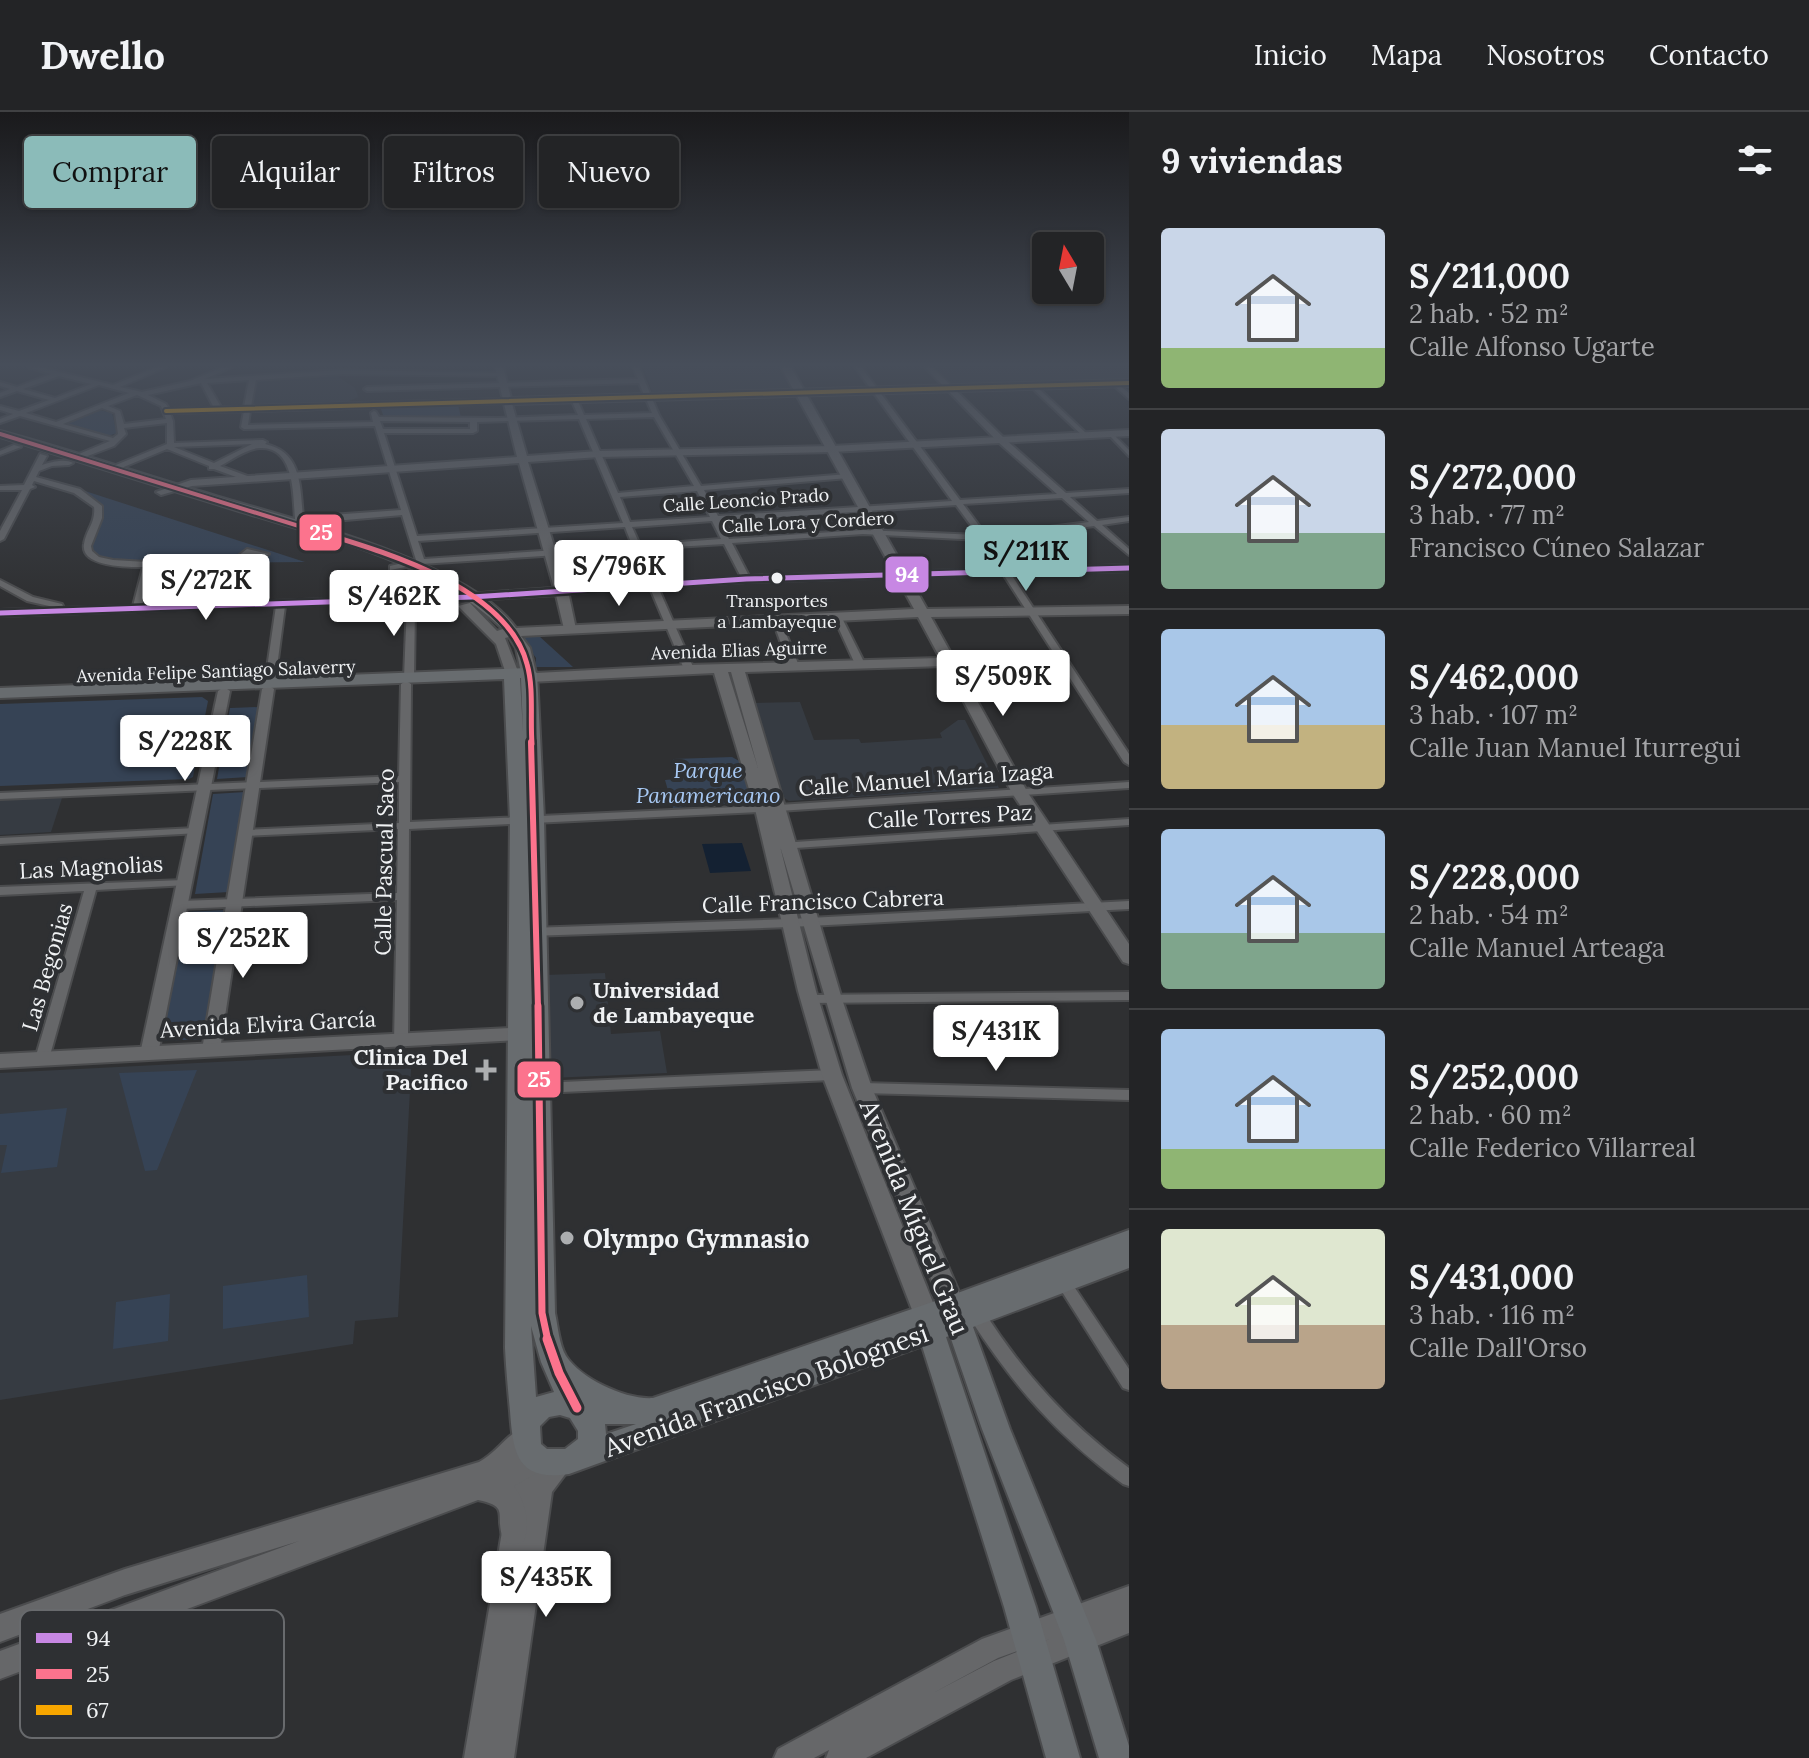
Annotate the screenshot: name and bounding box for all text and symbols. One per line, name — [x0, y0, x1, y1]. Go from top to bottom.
text: Dwello — [40, 31, 165, 79]
text: Inicio — [1254, 37, 1327, 73]
text: Mapa — [1371, 37, 1442, 73]
text: Nosotros — [1486, 37, 1605, 73]
text: Contacto — [1649, 37, 1769, 73]
chip: Comprar — [24, 136, 196, 208]
chip: Alquilar — [212, 136, 368, 208]
chip: Filtros — [384, 136, 523, 208]
chip: Nuevo — [539, 136, 679, 208]
icon: filters — [1733, 138, 1777, 182]
text: 9 viviendas — [1161, 139, 1343, 182]
north arrow — [1032, 232, 1104, 304]
map controls — [1032, 232, 1104, 304]
text: S/211,000 — [1409, 254, 1570, 297]
icon: home — [1225, 260, 1321, 356]
text: 2 hab. · 52 m² — [1409, 297, 1569, 330]
text: Calle Alfonso Ugarte — [1409, 330, 1655, 363]
text: S/272,000 — [1409, 455, 1577, 498]
icon: home — [1225, 461, 1321, 557]
street label: Calle Leoncio Prado — [662, 483, 830, 517]
text: 3 hab. · 77 m² — [1409, 498, 1565, 531]
street label: Calle Lora y Cordero — [721, 506, 895, 538]
line badge: 25 — [298, 513, 343, 552]
text: 25 — [309, 518, 333, 546]
pin: S/211K — [961, 525, 1091, 593]
text: Francisco Cúneo Salazar — [1409, 531, 1704, 564]
text: S/211K — [983, 534, 1069, 567]
pin: S/796K — [554, 540, 684, 608]
text: S/796K — [572, 549, 666, 582]
pin: S/272K — [141, 554, 271, 622]
line badge: 94 — [884, 555, 930, 594]
text: 94 — [895, 560, 919, 588]
text: S/272K — [161, 563, 251, 596]
pin: S/462K — [329, 570, 459, 638]
marker: Transportes a Lambayeque — [769, 570, 785, 586]
text: S/462K — [348, 579, 440, 612]
place label: Transportes a Lambayeque — [717, 589, 837, 633]
street label: Avenida Elias Aguirre — [650, 635, 828, 665]
pin: S/509K — [938, 650, 1068, 718]
street label: Avenida Felipe Santiago Salaverry — [75, 655, 356, 687]
text: S/462,000 — [1409, 655, 1579, 698]
text: S/509K — [955, 659, 1051, 692]
icon: home — [1225, 661, 1321, 757]
text: 3 hab. · 107 m² — [1409, 698, 1578, 731]
pin: S/228K — [120, 715, 250, 783]
text: S/228K — [138, 724, 232, 757]
text: Calle Juan Manuel Iturregui — [1409, 731, 1741, 764]
park label: Parque Panamericano — [636, 756, 780, 809]
street label: Calle Manuel María Izaga — [797, 756, 1055, 802]
street label: Calle Pascual Saco — [368, 768, 400, 956]
street label: Calle Torres Paz — [867, 798, 1033, 834]
street label: Las Magnolias — [18, 849, 164, 885]
text: S/228,000 — [1409, 855, 1580, 898]
icon: home — [1225, 861, 1321, 957]
street label: Calle Francisco Cabrera — [701, 883, 945, 919]
text: 2 hab. · 54 m² — [1409, 898, 1569, 931]
street label: Las Begonias — [15, 900, 79, 1034]
pin: S/252K — [178, 912, 308, 980]
text: S/252K — [197, 921, 289, 954]
text: Calle Manuel Arteaga — [1409, 931, 1665, 964]
place label: Universidad de Lambayeque — [593, 976, 755, 1029]
marker: Universidad de Lambayeque — [568, 994, 586, 1012]
street label: Avenida Elvira García — [158, 1004, 377, 1044]
pin: S/431K — [931, 1005, 1061, 1073]
text: S/431K — [951, 1014, 1041, 1047]
place label: Clinica Del Pacifico — [353, 1043, 468, 1096]
text: S/252,000 — [1409, 1055, 1579, 1098]
marker: Clinica Del Pacifico — [475, 1059, 497, 1081]
line badge: 25 — [516, 1060, 562, 1099]
icon: home — [1225, 1061, 1321, 1157]
text: 25 — [527, 1065, 551, 1093]
street label: Avenida Miguel Grau — [852, 1094, 977, 1339]
text: 2 hab. · 60 m² — [1409, 1098, 1572, 1131]
text: Calle Federico Villarreal — [1409, 1131, 1696, 1164]
place label: Olympo Gymnasio — [583, 1222, 810, 1255]
marker: Olympo Gymnasio — [558, 1229, 576, 1247]
text: S/431,000 — [1409, 1255, 1574, 1298]
icon: home — [1225, 1261, 1321, 1357]
text: 3 hab. · 116 m² — [1409, 1298, 1575, 1331]
street label: Avenida Francisco Bolognesi — [599, 1316, 932, 1464]
text: Calle Dall'Orso — [1409, 1331, 1587, 1364]
pin: S/435K — [481, 1551, 611, 1619]
text: S/435K — [500, 1560, 592, 1593]
legend — [20, 1610, 284, 1738]
text: 94 — [86, 1624, 111, 1652]
text: 25 — [86, 1660, 110, 1688]
text: 67 — [86, 1696, 109, 1724]

